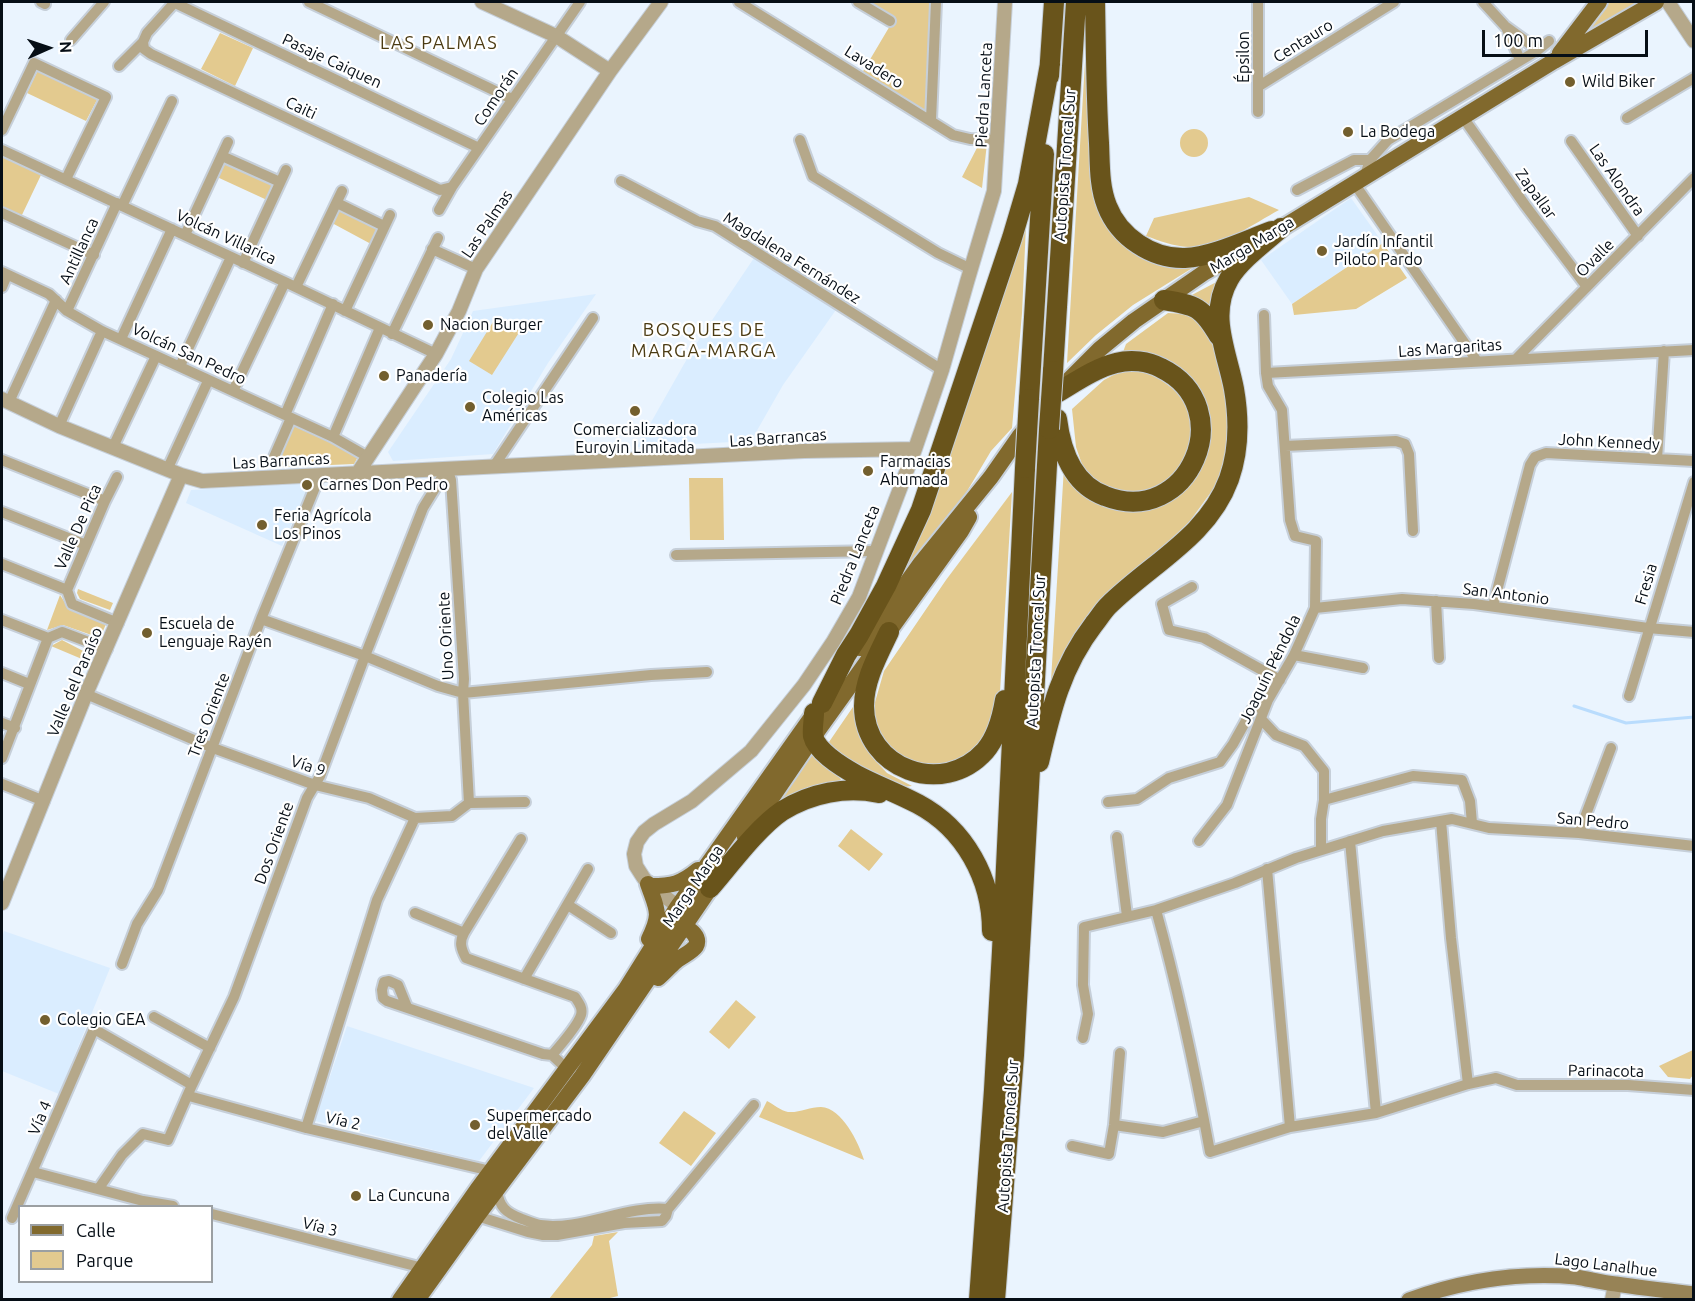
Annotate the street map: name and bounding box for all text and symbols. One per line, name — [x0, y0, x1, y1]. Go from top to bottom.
street label: Centauro — [1270, 15, 1336, 67]
north arrow — [18, 18, 78, 78]
scale bar — [1485, 18, 1652, 56]
street label: Pasaje Caiquen — [279, 30, 385, 92]
text: 100 m — [1493, 30, 1543, 50]
street label: Épsilon — [1234, 31, 1254, 83]
district label: LAS PALMAS — [380, 32, 498, 54]
text: N — [57, 41, 75, 53]
street label: Lavadero — [841, 41, 907, 93]
street label: Piedra Lanceta — [972, 42, 996, 148]
street label: Comorán — [470, 64, 522, 130]
place label: Wild Biker — [1582, 72, 1655, 92]
marker: Wild Biker — [1563, 75, 1577, 89]
street label: Autopista Troncal Sur — [1050, 88, 1080, 242]
street label: Caiti — [282, 93, 320, 123]
place label: La Bodega — [1360, 122, 1435, 142]
marker: La Bodega — [1341, 125, 1355, 139]
street label: Las Alondra — [1585, 140, 1649, 220]
street label: Zapallar — [1511, 165, 1561, 223]
street label: Las Palmas — [457, 186, 517, 262]
street label: Volcán Villarica — [173, 205, 279, 269]
street label: Magdalena Fernández — [720, 208, 864, 308]
street label: Marga Marga — [1206, 212, 1298, 278]
street label: Antillanca — [55, 215, 103, 287]
place label: Jardín Infantil Piloto Pardo — [1334, 232, 1433, 270]
street label: Ovalle — [1572, 235, 1618, 281]
marker: Jardín Infantil Piloto Pardo — [1315, 244, 1329, 258]
place label: Nacion Burger — [440, 315, 543, 335]
marker: Nacion Burger — [421, 318, 435, 332]
street label: Volcán San Pedro — [129, 319, 249, 389]
district label: BOSQUES DE MARGA-MARGA — [631, 319, 777, 362]
street label: Las Margaritas — [1397, 335, 1503, 361]
place label: Panadería — [396, 366, 467, 386]
marker: Panadería — [377, 369, 391, 383]
place label: Colegio Las Américas — [482, 388, 564, 426]
marker: Colegio Las Américas — [463, 400, 477, 414]
marker: Comercializadora Euroyin Limitada — [628, 404, 642, 418]
place label: Comercializadora Euroyin Limitada — [573, 420, 697, 458]
street label: Las Barrancas — [729, 425, 827, 451]
street label: John Kennedy — [1558, 430, 1660, 454]
street label: Las Barrancas — [232, 449, 330, 473]
place label: Farmacias Ahumada — [880, 452, 951, 490]
marker: Farmacias Ahumada — [861, 464, 875, 478]
place label: Carnes Don Pedro — [319, 475, 448, 495]
marker: Carnes Don Pedro — [300, 478, 314, 492]
street label: Valle De Pica — [51, 481, 105, 573]
street label: Piedra Lanceta — [826, 502, 884, 608]
place label: Feria Agrícola Los Pinos — [274, 506, 372, 544]
marker: Feria Agrícola Los Pinos — [255, 518, 269, 532]
street label: Fresia — [1631, 561, 1661, 607]
street label: Autopista Troncal Sur — [1022, 574, 1050, 728]
street label: San Antonio — [1462, 579, 1550, 609]
street label: Uno Oriente — [434, 591, 458, 681]
street label: Joaquín Péndola — [1235, 611, 1305, 727]
place label: Escuela de Lenguaje Rayén — [159, 614, 272, 652]
street label: Valle del Paraíso — [43, 624, 107, 740]
marker: Escuela de Lenguaje Rayén — [140, 626, 154, 640]
street label: Tres Oriente — [184, 670, 234, 760]
street label: Vía 9 — [288, 751, 328, 781]
street label: Dos Oriente — [250, 799, 298, 887]
street label: San Pedro — [1556, 808, 1630, 834]
street label: Marga Marga — [659, 841, 727, 931]
place label: Colegio GEA — [57, 1010, 146, 1030]
marker: Colegio GEA — [38, 1013, 52, 1027]
street label: Autopista Troncal Sur — [993, 1059, 1023, 1213]
street label: Parinacota — [1568, 1061, 1644, 1081]
street label: Vía 4 — [24, 1098, 56, 1138]
place label: Supermercado del Valle — [487, 1106, 592, 1144]
street label: Vía 2 — [324, 1108, 362, 1134]
marker: Supermercado del Valle — [468, 1118, 482, 1132]
place label: La Cuncuna — [368, 1186, 450, 1206]
marker: La Cuncuna — [349, 1189, 363, 1203]
legend — [18, 1205, 213, 1283]
street label: Vía 3 — [300, 1213, 340, 1241]
text: Calle — [76, 1220, 116, 1240]
street label: Lago Lanalhue — [1553, 1249, 1659, 1281]
text: Parque — [76, 1250, 133, 1270]

